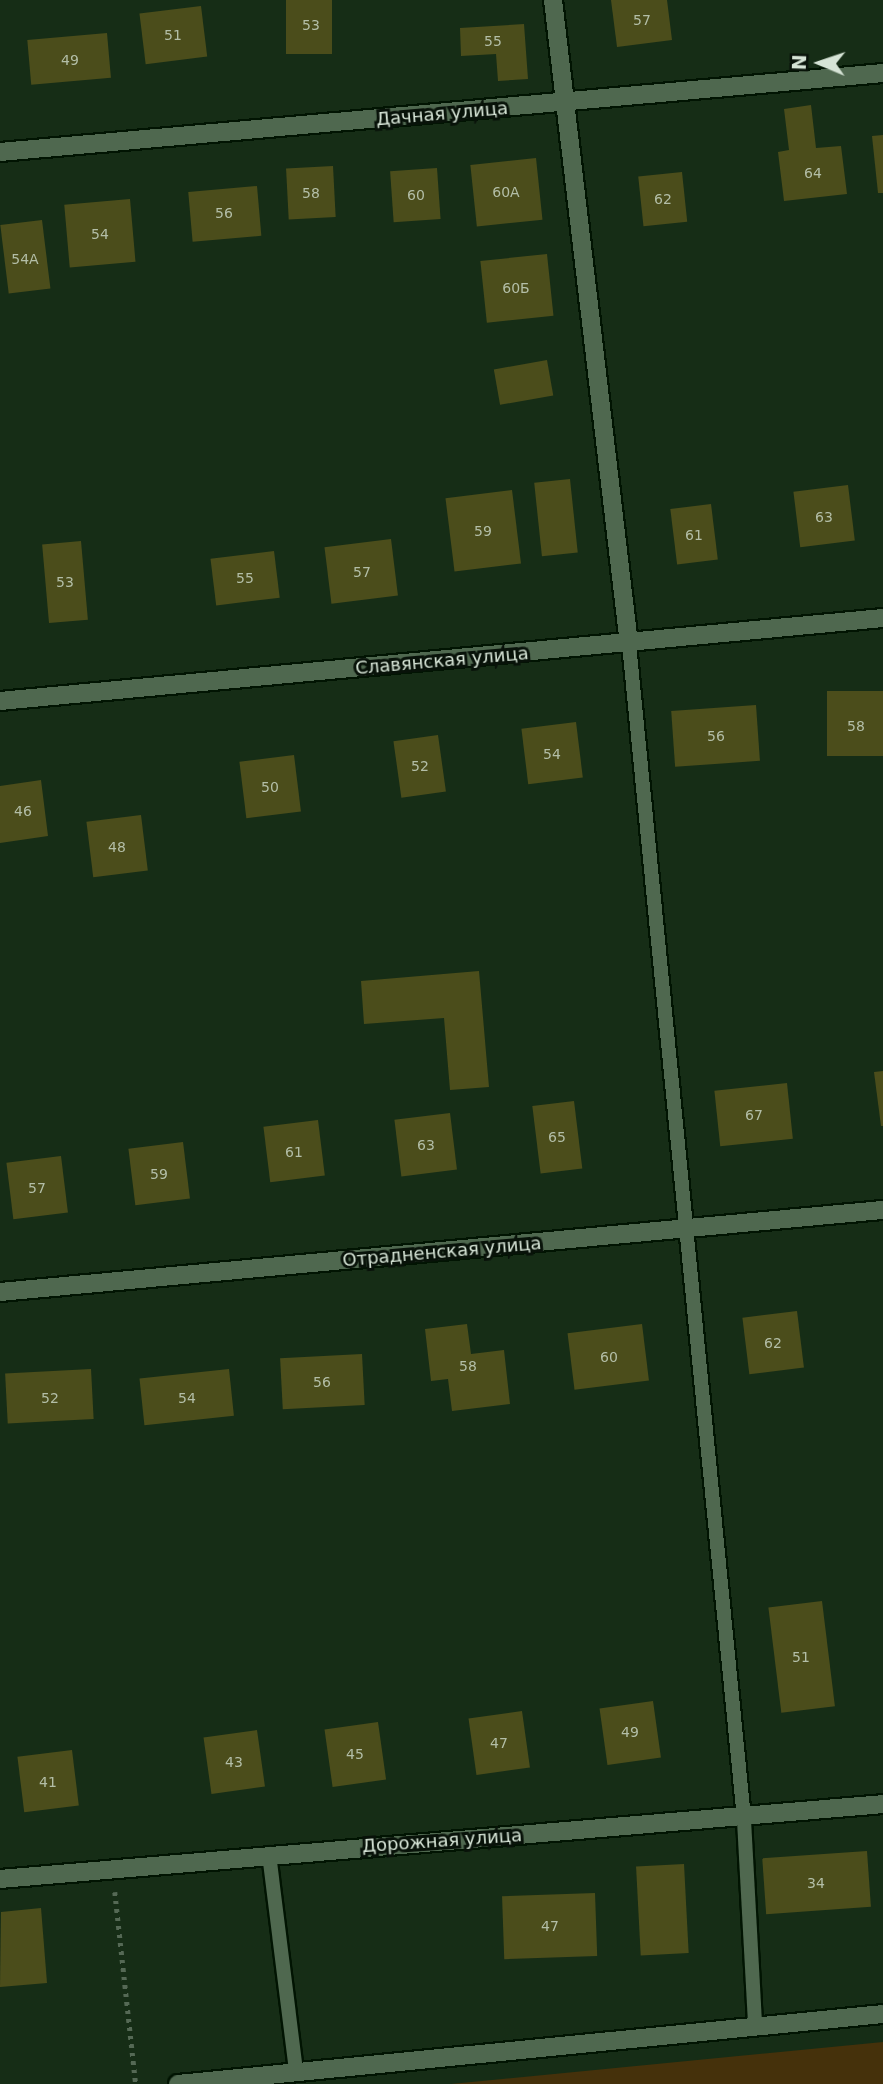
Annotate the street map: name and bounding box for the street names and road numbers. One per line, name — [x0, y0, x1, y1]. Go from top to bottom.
street label: Дачная улица — [375, 97, 509, 131]
street label: Славянская улица — [354, 643, 530, 679]
street label: Отрадненская улица — [342, 1233, 542, 1271]
street label: Дорожная улица — [361, 1825, 523, 1857]

